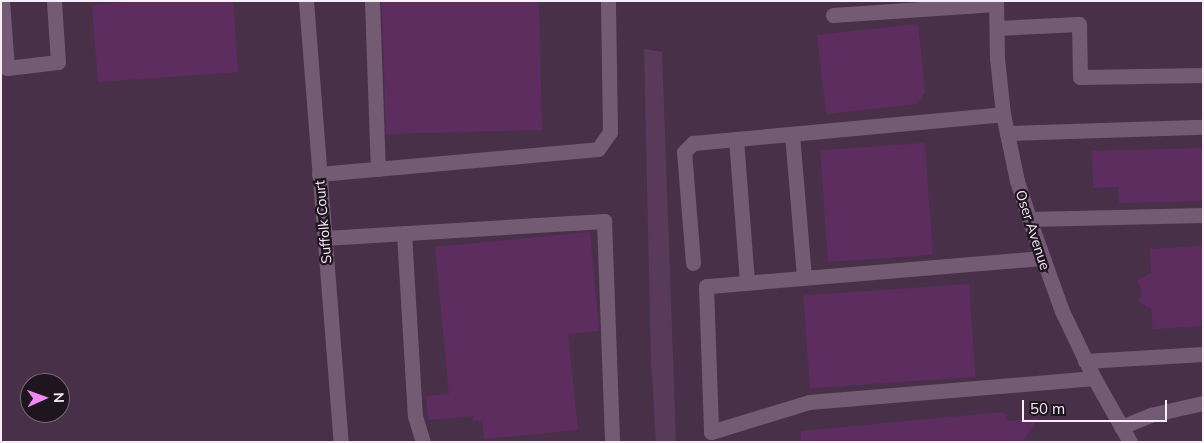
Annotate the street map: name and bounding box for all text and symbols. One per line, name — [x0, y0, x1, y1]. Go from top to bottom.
street label: Suffolk Court — [311, 180, 335, 264]
street label: Oser Avenue — [1012, 188, 1054, 272]
north arrow — [20, 373, 70, 423]
scale bar — [1024, 390, 1169, 422]
text: N — [50, 392, 68, 403]
text: 50 m — [1030, 399, 1065, 418]

